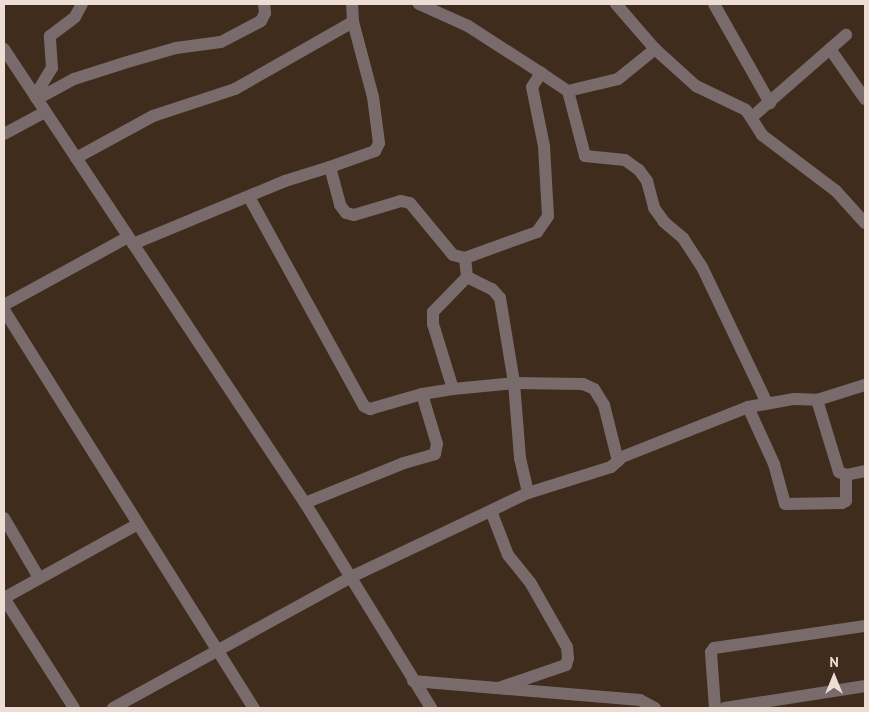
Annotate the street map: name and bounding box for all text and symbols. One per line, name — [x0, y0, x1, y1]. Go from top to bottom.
north arrow — [809, 652, 859, 702]
text: N — [829, 653, 839, 671]

